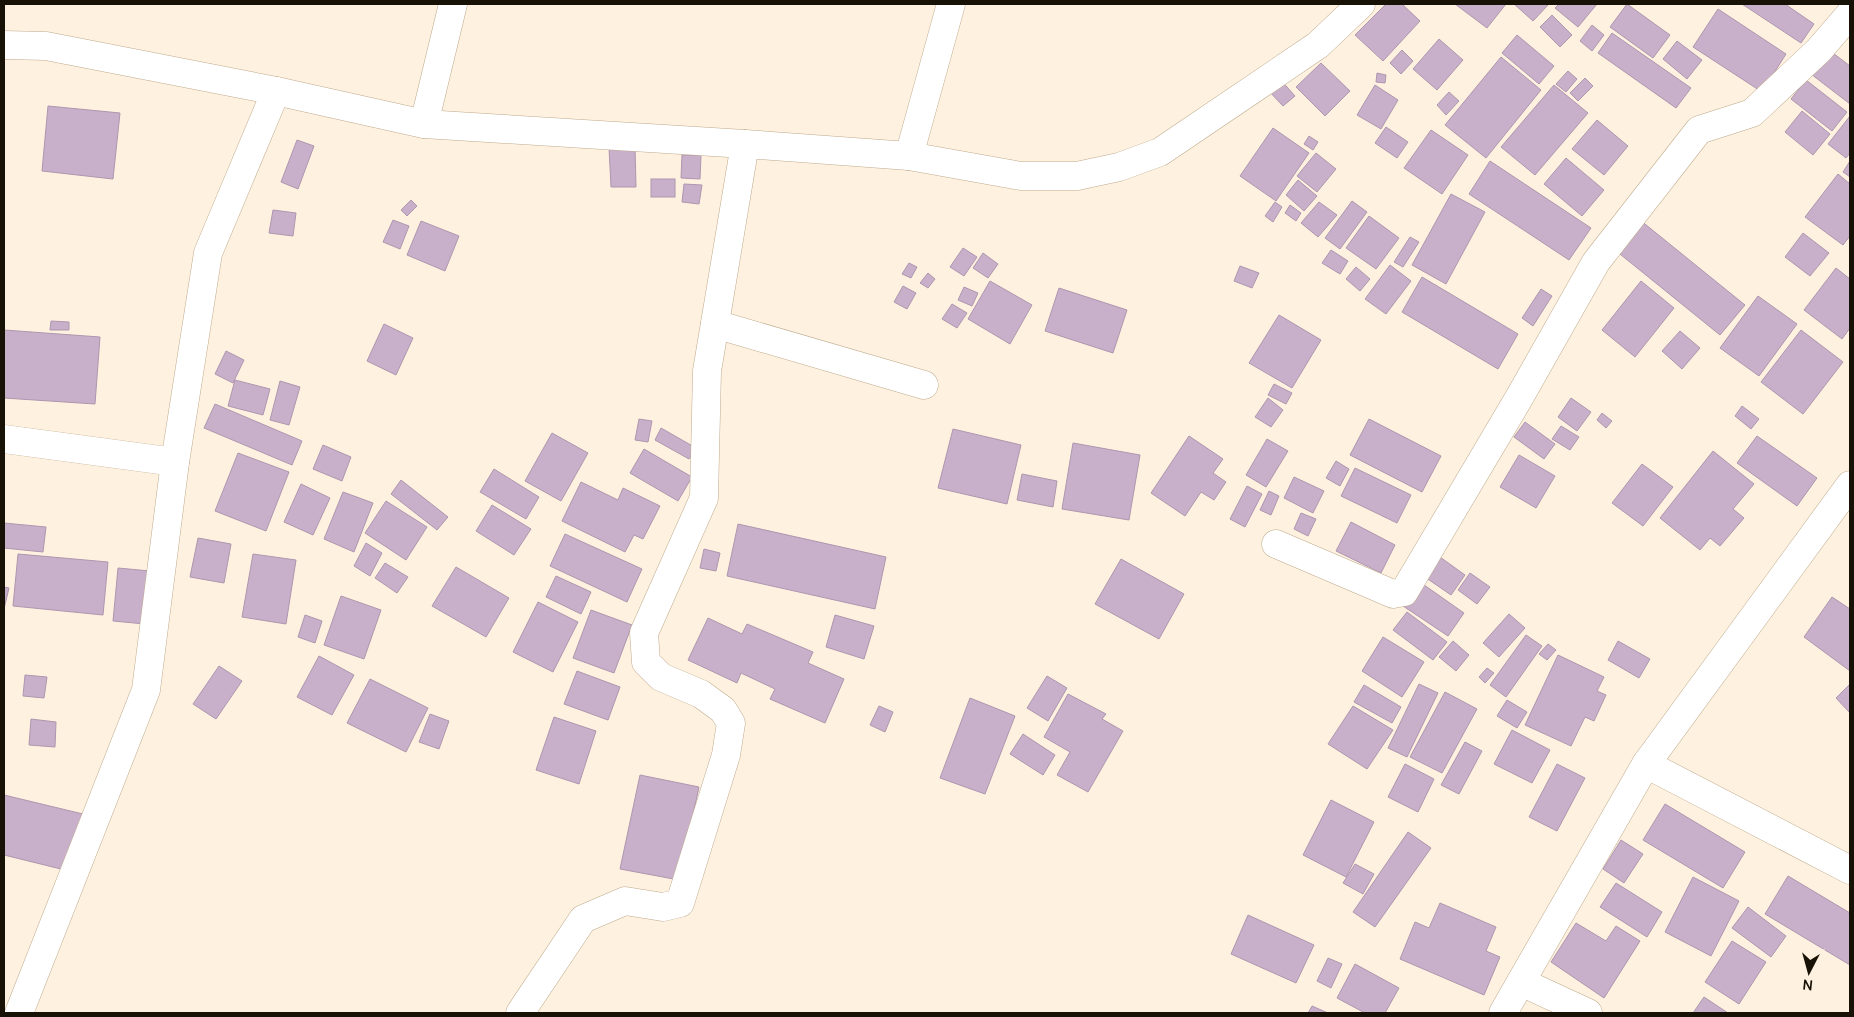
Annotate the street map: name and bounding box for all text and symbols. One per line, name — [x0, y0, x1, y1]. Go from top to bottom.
north arrow — [1784, 947, 1834, 997]
text: N — [1802, 975, 1814, 995]

